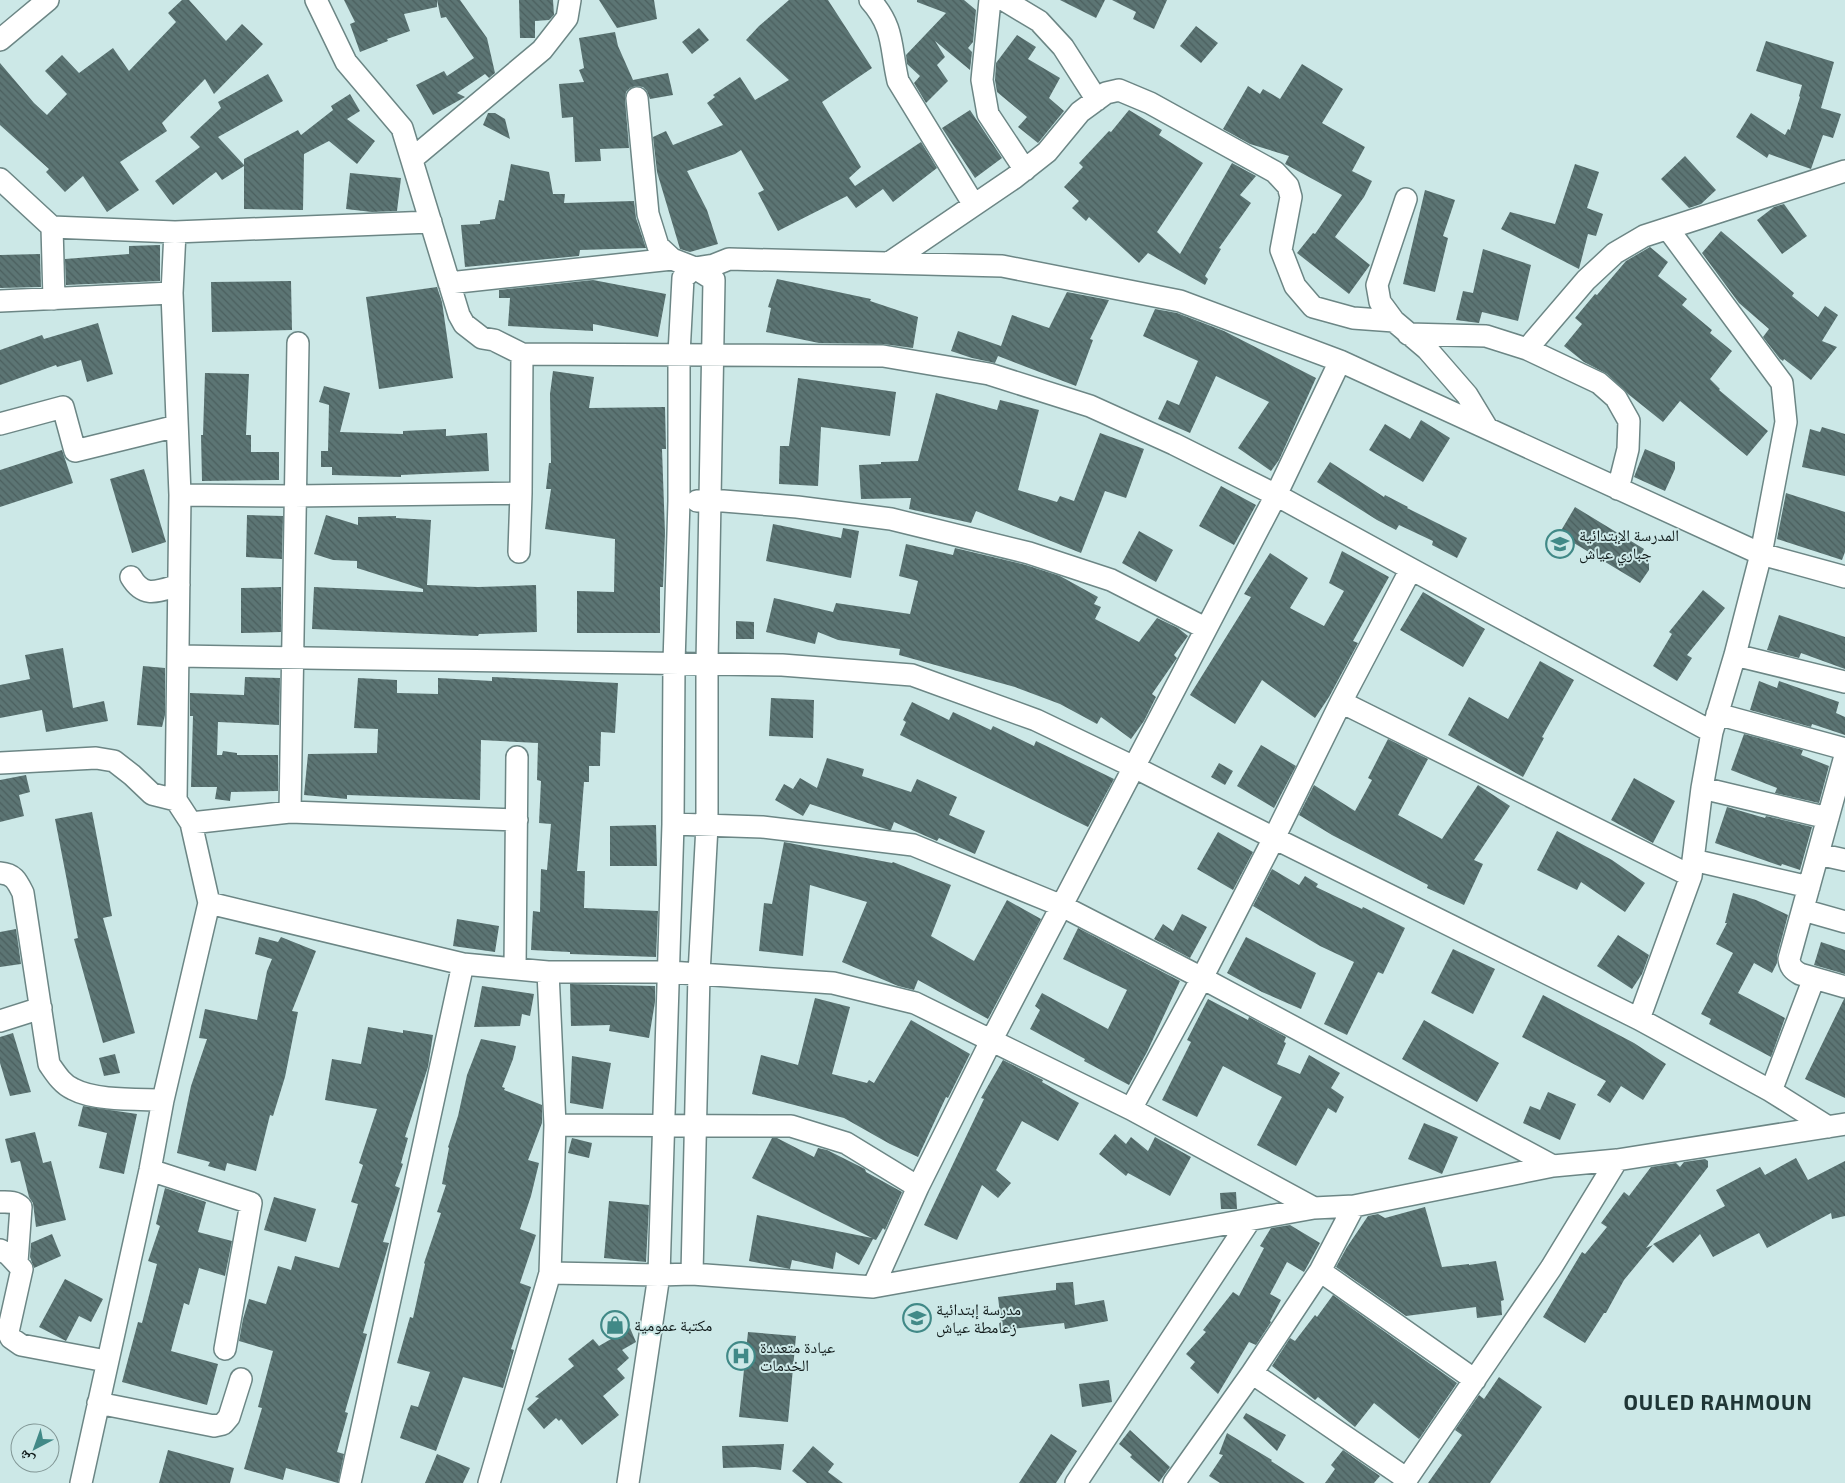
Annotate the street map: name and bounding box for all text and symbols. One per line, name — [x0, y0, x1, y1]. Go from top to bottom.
place label: المدرسة الإبتدائية جباري عياش — [1579, 525, 1679, 566]
school or university icon: المدرسة الإبتدائية جباري عياش — [1545, 529, 1575, 559]
place label: مدرسة إبتدائية زعامطة عياش — [936, 1299, 1021, 1338]
school or university icon: مدرسة إبتدائية زعامطة عياش — [902, 1303, 932, 1333]
shop icon: مكتبة عمومية — [600, 1310, 630, 1340]
place label: مكتبة عمومية — [634, 1315, 712, 1335]
place label: عيادة متعددة الخدمات — [760, 1337, 835, 1374]
hospital icon: عيادة متعددة الخدمات — [726, 1341, 756, 1371]
district label: OULED RAHMOUN — [1623, 1389, 1813, 1414]
north arrow — [10, 1423, 60, 1473]
text: ش — [15, 1446, 38, 1469]

